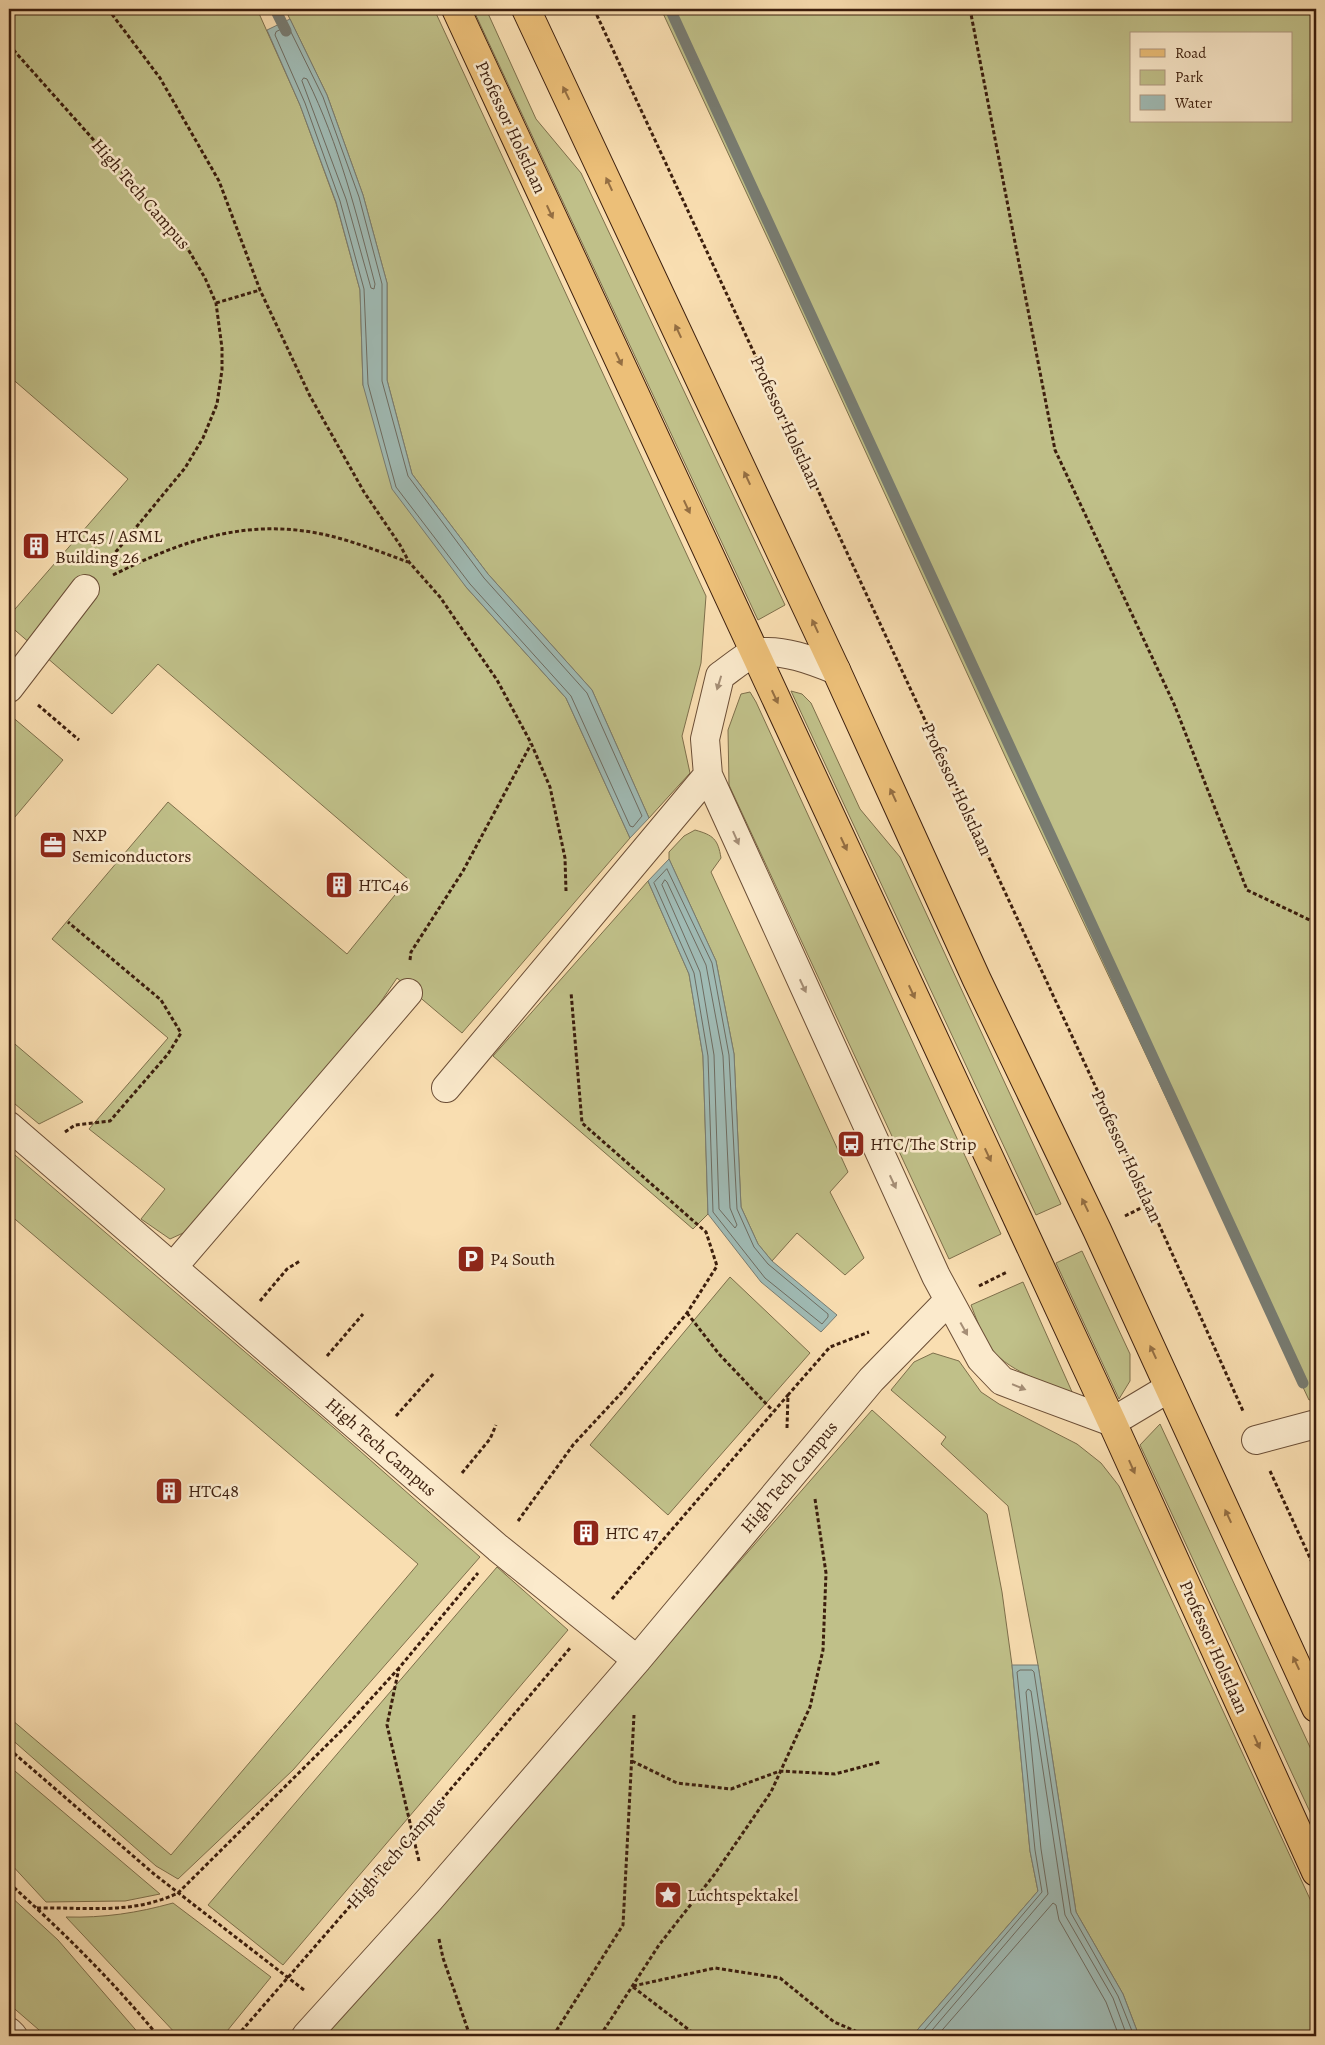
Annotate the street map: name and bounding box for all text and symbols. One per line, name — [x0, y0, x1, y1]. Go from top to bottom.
legend — [1130, 32, 1292, 122]
text: Road — [1175, 43, 1207, 63]
street label: Professor Holstlaan — [470, 57, 552, 197]
text: Park — [1175, 67, 1204, 87]
one-way arrow — [562, 86, 570, 100]
text: Water — [1174, 93, 1212, 113]
street label: High Tech Campus — [86, 134, 196, 254]
one-way arrow — [605, 177, 613, 191]
one-way arrow — [547, 205, 555, 219]
one-way arrow — [674, 324, 682, 338]
one-way arrow — [615, 352, 623, 366]
street label: Professor Holstlaan — [745, 352, 827, 492]
one-way arrow — [742, 471, 750, 485]
one-way arrow — [683, 500, 691, 514]
place label: HTC45 / ASML Building 26 — [55, 524, 163, 569]
building icon: HTC45 / ASML Building 26 — [21, 531, 51, 561]
one-way arrow — [811, 618, 820, 633]
one-way arrow — [715, 676, 723, 691]
one-way arrow — [772, 690, 780, 704]
street label: Professor Holstlaan — [916, 719, 998, 859]
one-way arrow — [889, 788, 897, 802]
place label: NXP Semiconductors — [72, 823, 192, 868]
office icon: NXP Semiconductors — [38, 830, 68, 860]
one-way arrow — [732, 831, 740, 845]
one-way arrow — [840, 837, 848, 851]
building icon: HTC46 — [324, 870, 354, 900]
place label: HTC46 — [358, 873, 409, 897]
one-way arrow — [799, 979, 807, 993]
one-way arrow — [908, 985, 916, 999]
street label: Professor Holstlaan — [1086, 1086, 1168, 1226]
bus stop icon: HTC/The Strip — [836, 1129, 866, 1159]
place label: HTC/The Strip — [870, 1132, 976, 1156]
one-way arrow — [984, 1148, 992, 1162]
one-way arrow — [889, 1175, 897, 1189]
one-way arrow — [1080, 1198, 1088, 1212]
parking icon: P4 South — [456, 1244, 486, 1274]
place label: P4 South — [490, 1247, 555, 1271]
one-way arrow — [959, 1322, 968, 1335]
one-way arrow — [1149, 1345, 1157, 1359]
one-way arrow — [1012, 1384, 1026, 1392]
street label: High Tech Campus — [321, 1392, 441, 1502]
street label: High Tech Campus — [735, 1416, 843, 1538]
one-way arrow — [1128, 1459, 1137, 1474]
building icon: HTC48 — [154, 1476, 184, 1506]
place label: HTC48 — [188, 1479, 239, 1503]
one-way arrow — [1224, 1509, 1232, 1523]
building icon: HTC 47 — [571, 1518, 601, 1548]
place label: HTC 47 — [605, 1521, 659, 1545]
street label: Professor Holstlaan — [1174, 1576, 1254, 1718]
one-way arrow — [1292, 1656, 1300, 1671]
one-way arrow — [1254, 1735, 1262, 1749]
street label: High Tech Campus — [341, 1793, 451, 1913]
place icon: Luchtspektakel — [653, 1880, 683, 1910]
place label: Luchtspektakel — [687, 1883, 799, 1907]

